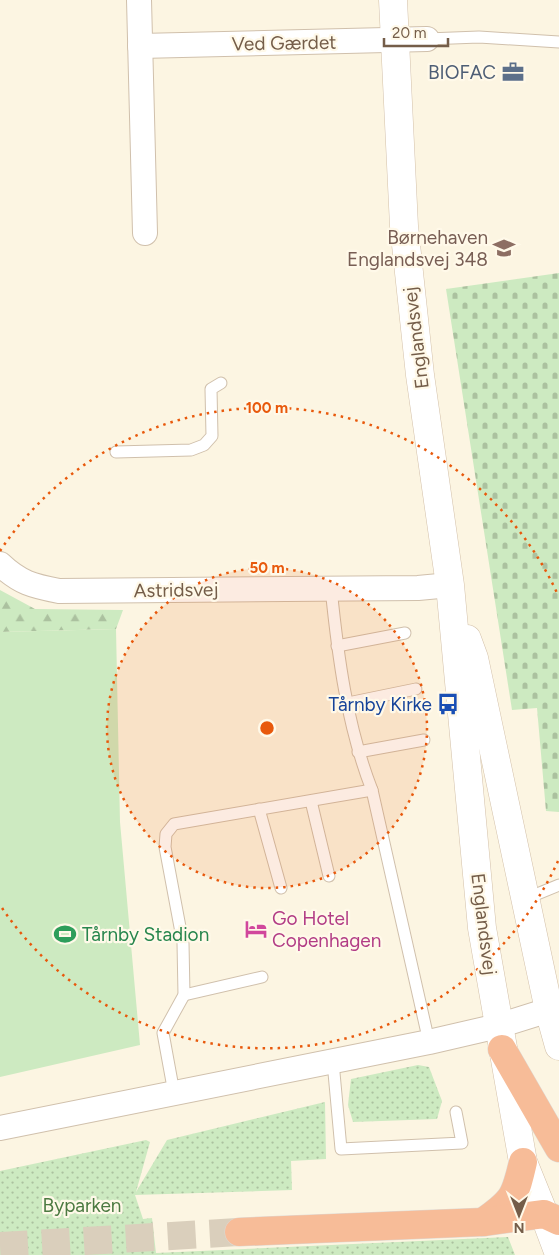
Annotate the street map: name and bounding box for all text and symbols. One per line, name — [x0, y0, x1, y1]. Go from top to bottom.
scale bar — [384, 15, 448, 47]
text: 20 m — [392, 24, 426, 42]
street label: Ved Gærdet — [231, 31, 337, 55]
office icon: BIOFAC — [500, 59, 526, 85]
place label: BIOFAC — [428, 61, 496, 84]
place label: Børnehaven Englandsvej 348 — [347, 226, 488, 271]
school or university icon: Børnehaven Englandsvej 348 — [491, 235, 517, 261]
street label: Englandsvej — [398, 286, 434, 390]
text: 100 m — [246, 399, 288, 417]
text: 50 m — [249, 559, 285, 577]
street label: Astridsvej — [133, 578, 219, 602]
bus stop icon: Tårnby Kirke — [435, 691, 461, 717]
place label: Tårnby Kirke — [329, 693, 432, 716]
centre of rings — [258, 719, 276, 737]
street label: Englandsvej — [466, 872, 502, 976]
place label: Go Hotel Copenhagen — [272, 907, 381, 952]
hotel icon: Go Hotel Copenhagen — [243, 916, 269, 942]
sports icon: Tårnby Stadion — [52, 921, 78, 947]
place label: Tårnby Stadion — [82, 923, 209, 946]
north arrow — [494, 1190, 544, 1240]
park label: Byparken — [43, 1194, 121, 1217]
text: N — [514, 1219, 524, 1236]

